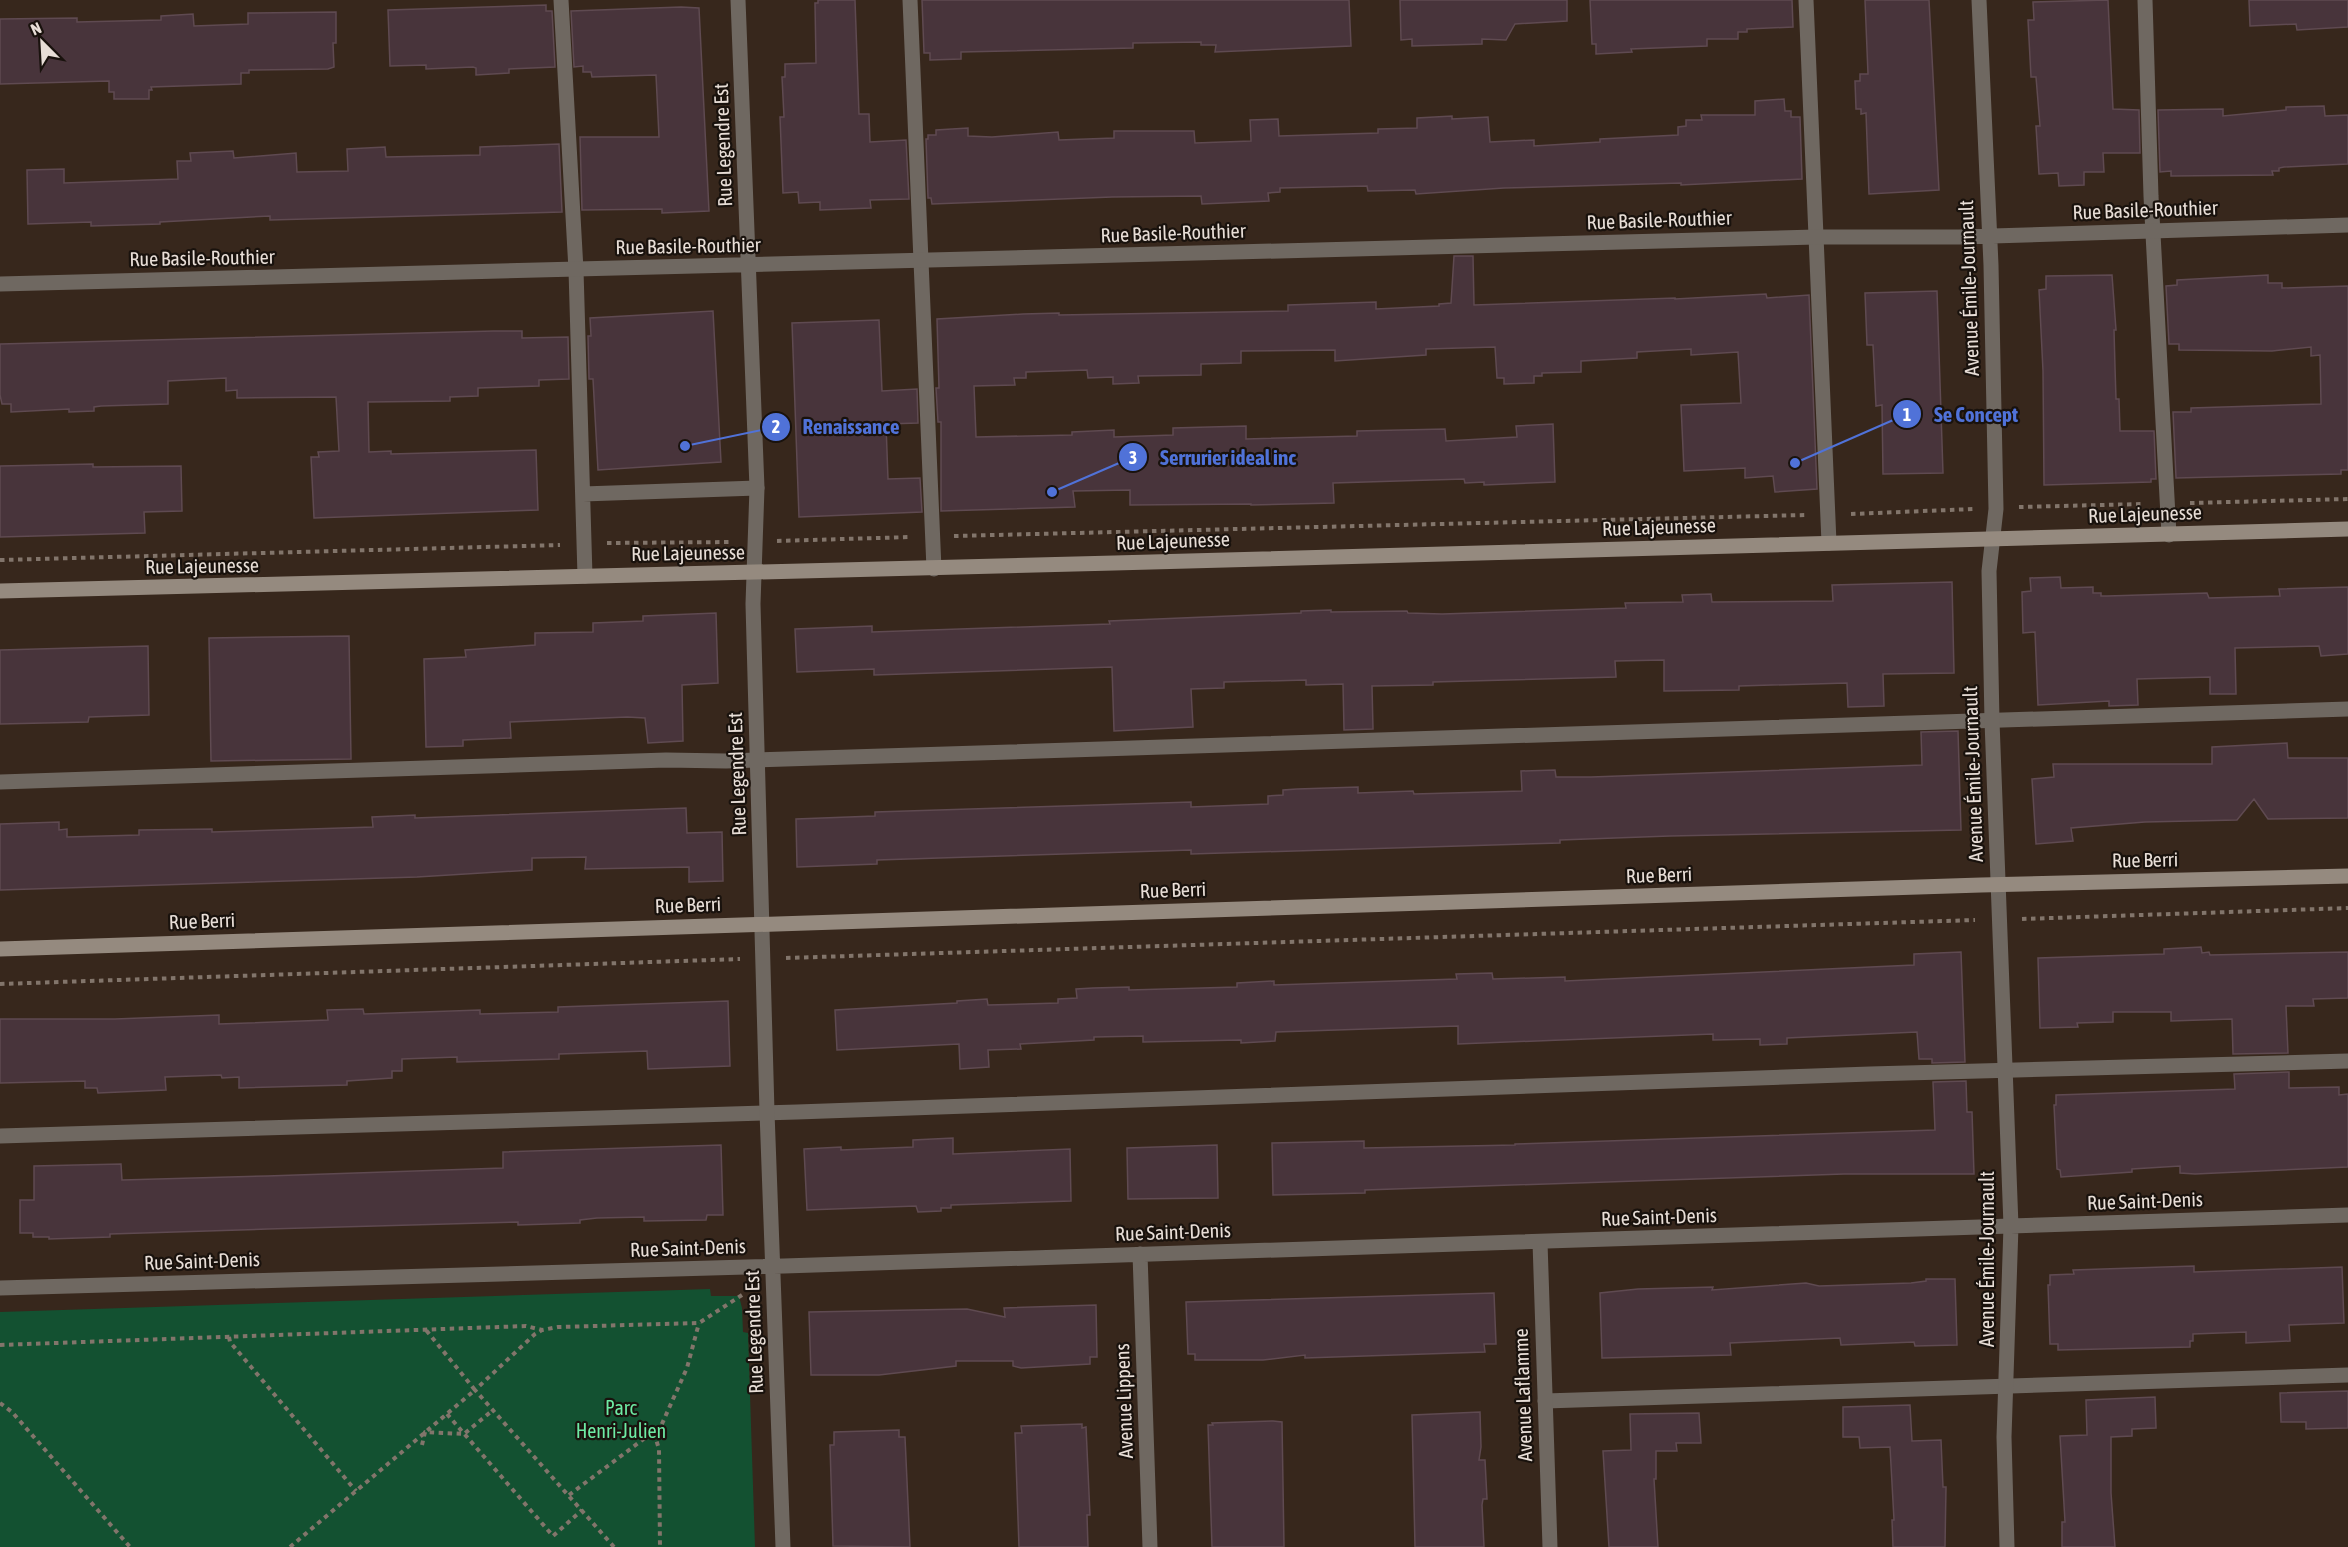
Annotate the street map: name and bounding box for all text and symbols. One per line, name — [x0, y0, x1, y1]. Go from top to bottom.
north arrow — [12, 12, 72, 72]
text: N — [28, 18, 44, 38]
street label: Rue Legendre Est — [709, 83, 736, 207]
street label: Rue Basile-Routhier — [2072, 195, 2219, 224]
street label: Avenue Émile-Journault — [1954, 199, 1983, 376]
street label: Rue Basile-Routhier — [1586, 205, 1733, 234]
street label: Rue Basile-Routhier — [1100, 218, 1247, 247]
street label: Rue Basile-Routhier — [615, 233, 762, 258]
street label: Rue Basile-Routhier — [129, 245, 276, 270]
callout: Se Concept — [1892, 395, 2030, 434]
text: Se Concept — [1934, 402, 2018, 426]
text: 1 — [1903, 404, 1911, 425]
callout: Renaissance — [761, 407, 912, 446]
text: Renaissance — [803, 414, 899, 438]
text: 2 — [772, 416, 780, 437]
callout: Serrurier ideal inc — [1118, 438, 1308, 477]
text: Serrurier ideal inc — [1160, 445, 1296, 469]
text: 3 — [1129, 447, 1137, 468]
street label: Rue Lajeunesse — [2088, 500, 2202, 527]
street label: Rue Lajeunesse — [1602, 513, 1716, 540]
street label: Rue Lajeunesse — [1116, 527, 1230, 554]
street label: Rue Lajeunesse — [631, 540, 745, 565]
street label: Rue Lajeunesse — [145, 553, 259, 578]
street label: Avenue Émile-Journault — [1958, 685, 1987, 862]
street label: Rue Legendre Est — [723, 712, 750, 836]
street label: Rue Berri — [2112, 847, 2178, 872]
street label: Rue Berri — [1625, 862, 1693, 887]
street label: Rue Berri — [1139, 877, 1207, 902]
street label: Rue Berri — [654, 892, 722, 917]
street label: Rue Berri — [168, 908, 236, 933]
street label: Avenue Émile-Journault — [1975, 1171, 1998, 1347]
street label: Rue Saint-Denis — [2087, 1187, 2203, 1214]
street label: Rue Saint-Denis — [1601, 1203, 1717, 1230]
street label: Rue Saint-Denis — [1115, 1218, 1231, 1245]
street label: Rue Saint-Denis — [630, 1234, 746, 1261]
street label: Rue Saint-Denis — [144, 1247, 260, 1274]
street label: Rue Legendre Est — [740, 1270, 767, 1394]
street label: Avenue Laflamme — [1509, 1328, 1536, 1462]
street label: Avenue Lippens — [1110, 1343, 1137, 1459]
park label: Parc Henri-Julien — [576, 1396, 666, 1442]

